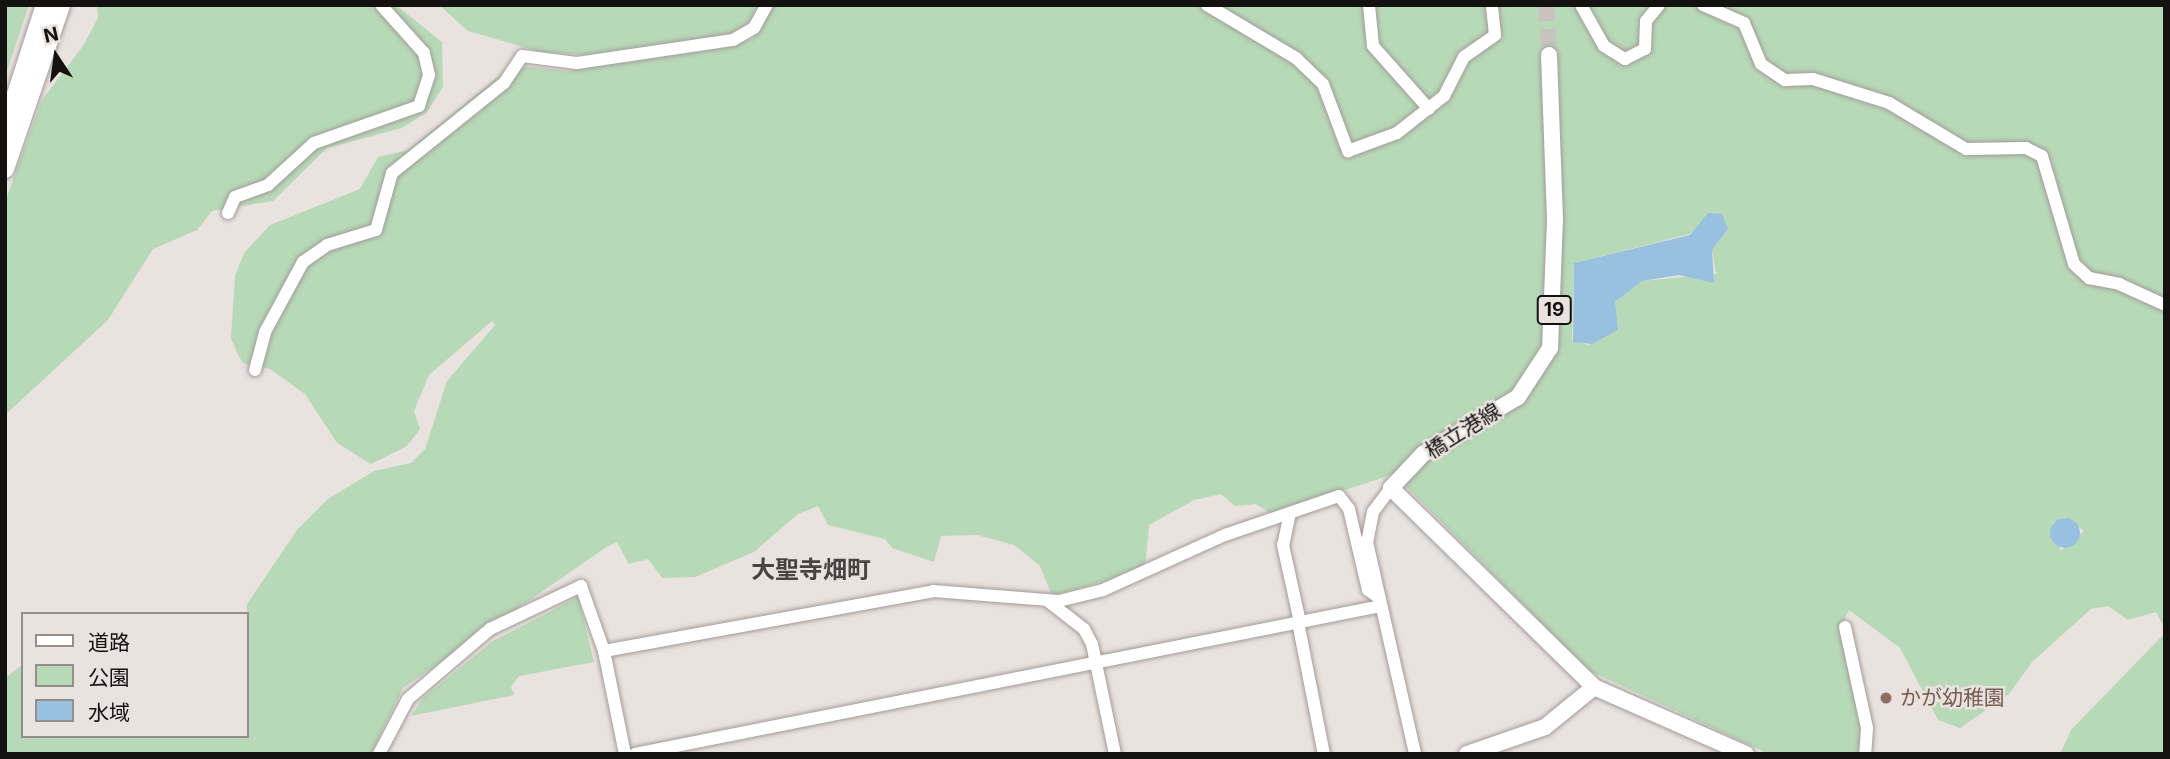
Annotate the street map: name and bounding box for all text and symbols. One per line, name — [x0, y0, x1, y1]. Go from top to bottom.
north arrow — [21, 21, 91, 91]
text: N — [42, 22, 61, 48]
road number: 19 — [1536, 294, 1572, 326]
street label: 橋立港線 — [1421, 398, 1505, 464]
district label: 大聖寺畑町 — [751, 556, 871, 584]
legend — [21, 612, 248, 738]
text: 道路 — [88, 630, 130, 655]
text: 公園 — [88, 665, 130, 690]
place label: かが幼稚園 — [1900, 685, 2005, 711]
marker: かが幼稚園 — [1878, 690, 1894, 706]
text: 水域 — [88, 700, 130, 725]

